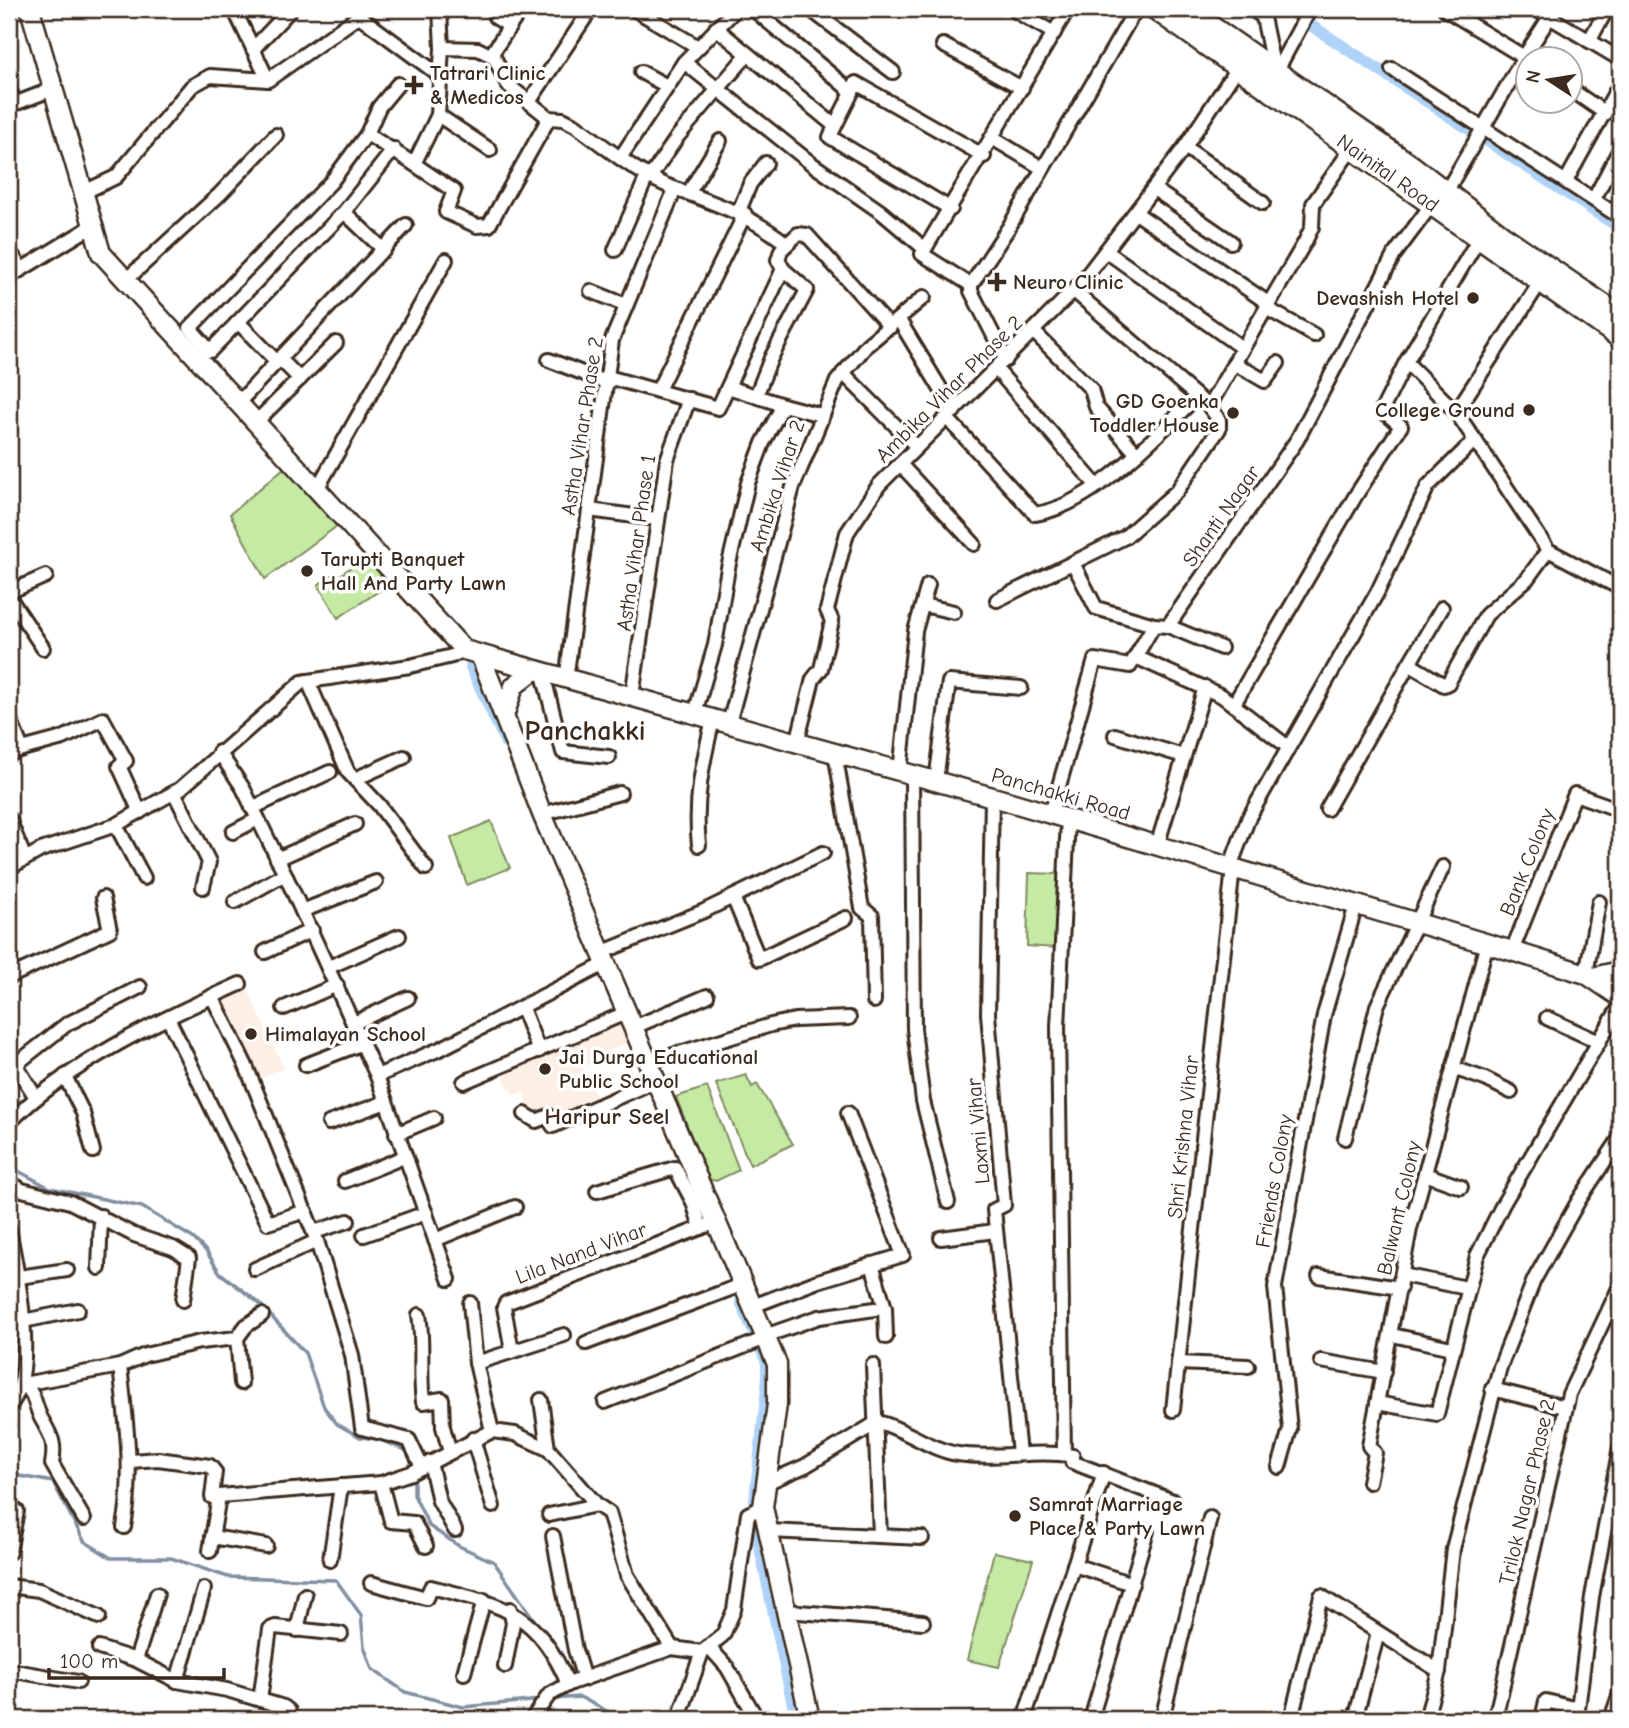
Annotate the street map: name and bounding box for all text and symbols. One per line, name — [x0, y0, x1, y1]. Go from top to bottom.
north arrow — [1514, 46, 1584, 116]
place label: Tatrari Clinic & Medicos — [430, 61, 546, 109]
text: N — [1521, 68, 1545, 85]
marker: Tatrari Clinic & Medicos — [404, 75, 424, 95]
street label: Nainital Road — [1332, 129, 1444, 217]
place label: Neuro Clinic — [1013, 270, 1124, 294]
marker: Neuro Clinic — [987, 272, 1007, 292]
place label: Devashish Hotel — [1316, 286, 1459, 310]
marker: Devashish Hotel — [1465, 290, 1481, 306]
street label: Ambika Vihar Phase 2 — [871, 311, 1027, 467]
street label: Astha Vihar Phase 2 — [556, 335, 608, 517]
place label: GD Goenka Toddler House — [1090, 389, 1219, 437]
place label: College Ground — [1375, 398, 1515, 422]
marker: College Ground — [1521, 402, 1537, 418]
marker: GD Goenka Toddler House — [1225, 405, 1241, 421]
street label: Ambika Vihar 2 — [744, 417, 810, 555]
street label: Astha Vihar Phase 1 — [612, 453, 660, 633]
street label: Shanti Nagar — [1177, 460, 1265, 571]
place label: Tarupti Banquet Hall And Party Lawn — [321, 547, 506, 595]
marker: Tarupti Banquet Hall And Party Lawn — [299, 563, 315, 579]
district label: Panchakki — [524, 715, 646, 747]
street label: Panchakki Road — [989, 763, 1133, 825]
street label: Bank Colony — [1495, 804, 1560, 919]
place label: Himalayan School — [265, 1022, 426, 1046]
marker: Himalayan School — [243, 1026, 259, 1042]
place label: Jai Durga Educational Public School — [559, 1045, 758, 1093]
street label: Shri Krishna Vihar — [1163, 1054, 1204, 1220]
marker: Jai Durga Educational Public School — [537, 1061, 553, 1077]
street label: Laxmi Vihar — [961, 1076, 995, 1185]
district label: Haripur Seel — [545, 1103, 669, 1130]
street label: Friends Colony — [1250, 1112, 1298, 1250]
street label: Balwant Colony — [1372, 1138, 1426, 1277]
street label: Lila Nand Vihar — [512, 1217, 651, 1289]
street label: Trilok Nagar Phase 2 — [1494, 1397, 1560, 1587]
place label: Samrat Marriage Place & Party Lawn — [1029, 1492, 1205, 1540]
marker: Samrat Marriage Place & Party Lawn — [1007, 1508, 1023, 1524]
scale bar — [49, 1637, 224, 1681]
text: 100 m — [60, 1649, 118, 1673]

